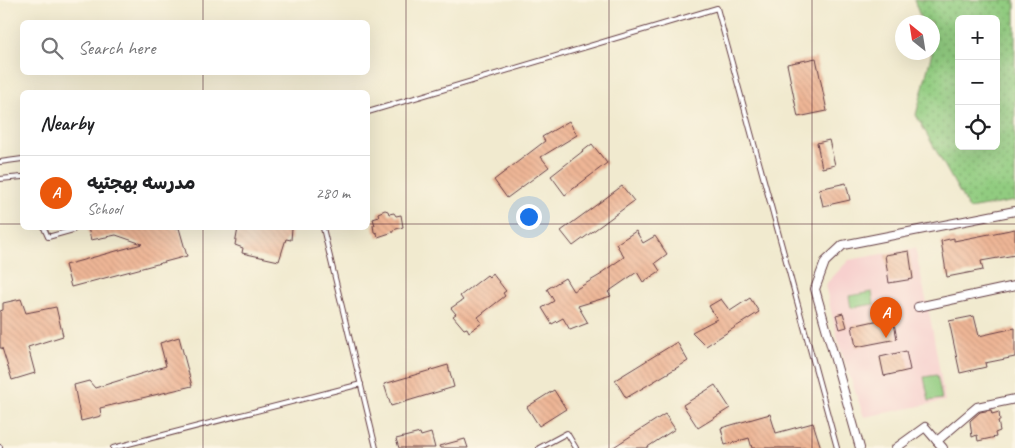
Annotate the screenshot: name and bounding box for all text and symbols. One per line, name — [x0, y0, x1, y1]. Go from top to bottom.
north arrow — [895, 15, 940, 60]
map controls — [955, 15, 1000, 150]
button: + — [955, 15, 1000, 60]
search box — [20, 20, 370, 75]
icon: search — [38, 34, 66, 62]
text: Search here — [78, 36, 155, 60]
button: − — [955, 60, 1000, 105]
button: locate — [955, 105, 1000, 150]
text: Nearby — [40, 110, 93, 136]
text: مدرسه بهجتیه — [87, 171, 195, 195]
text: A — [52, 183, 60, 203]
text: 280 m — [316, 183, 350, 203]
text: School — [87, 199, 121, 219]
your location — [516, 204, 542, 230]
pin: A — [870, 297, 902, 338]

